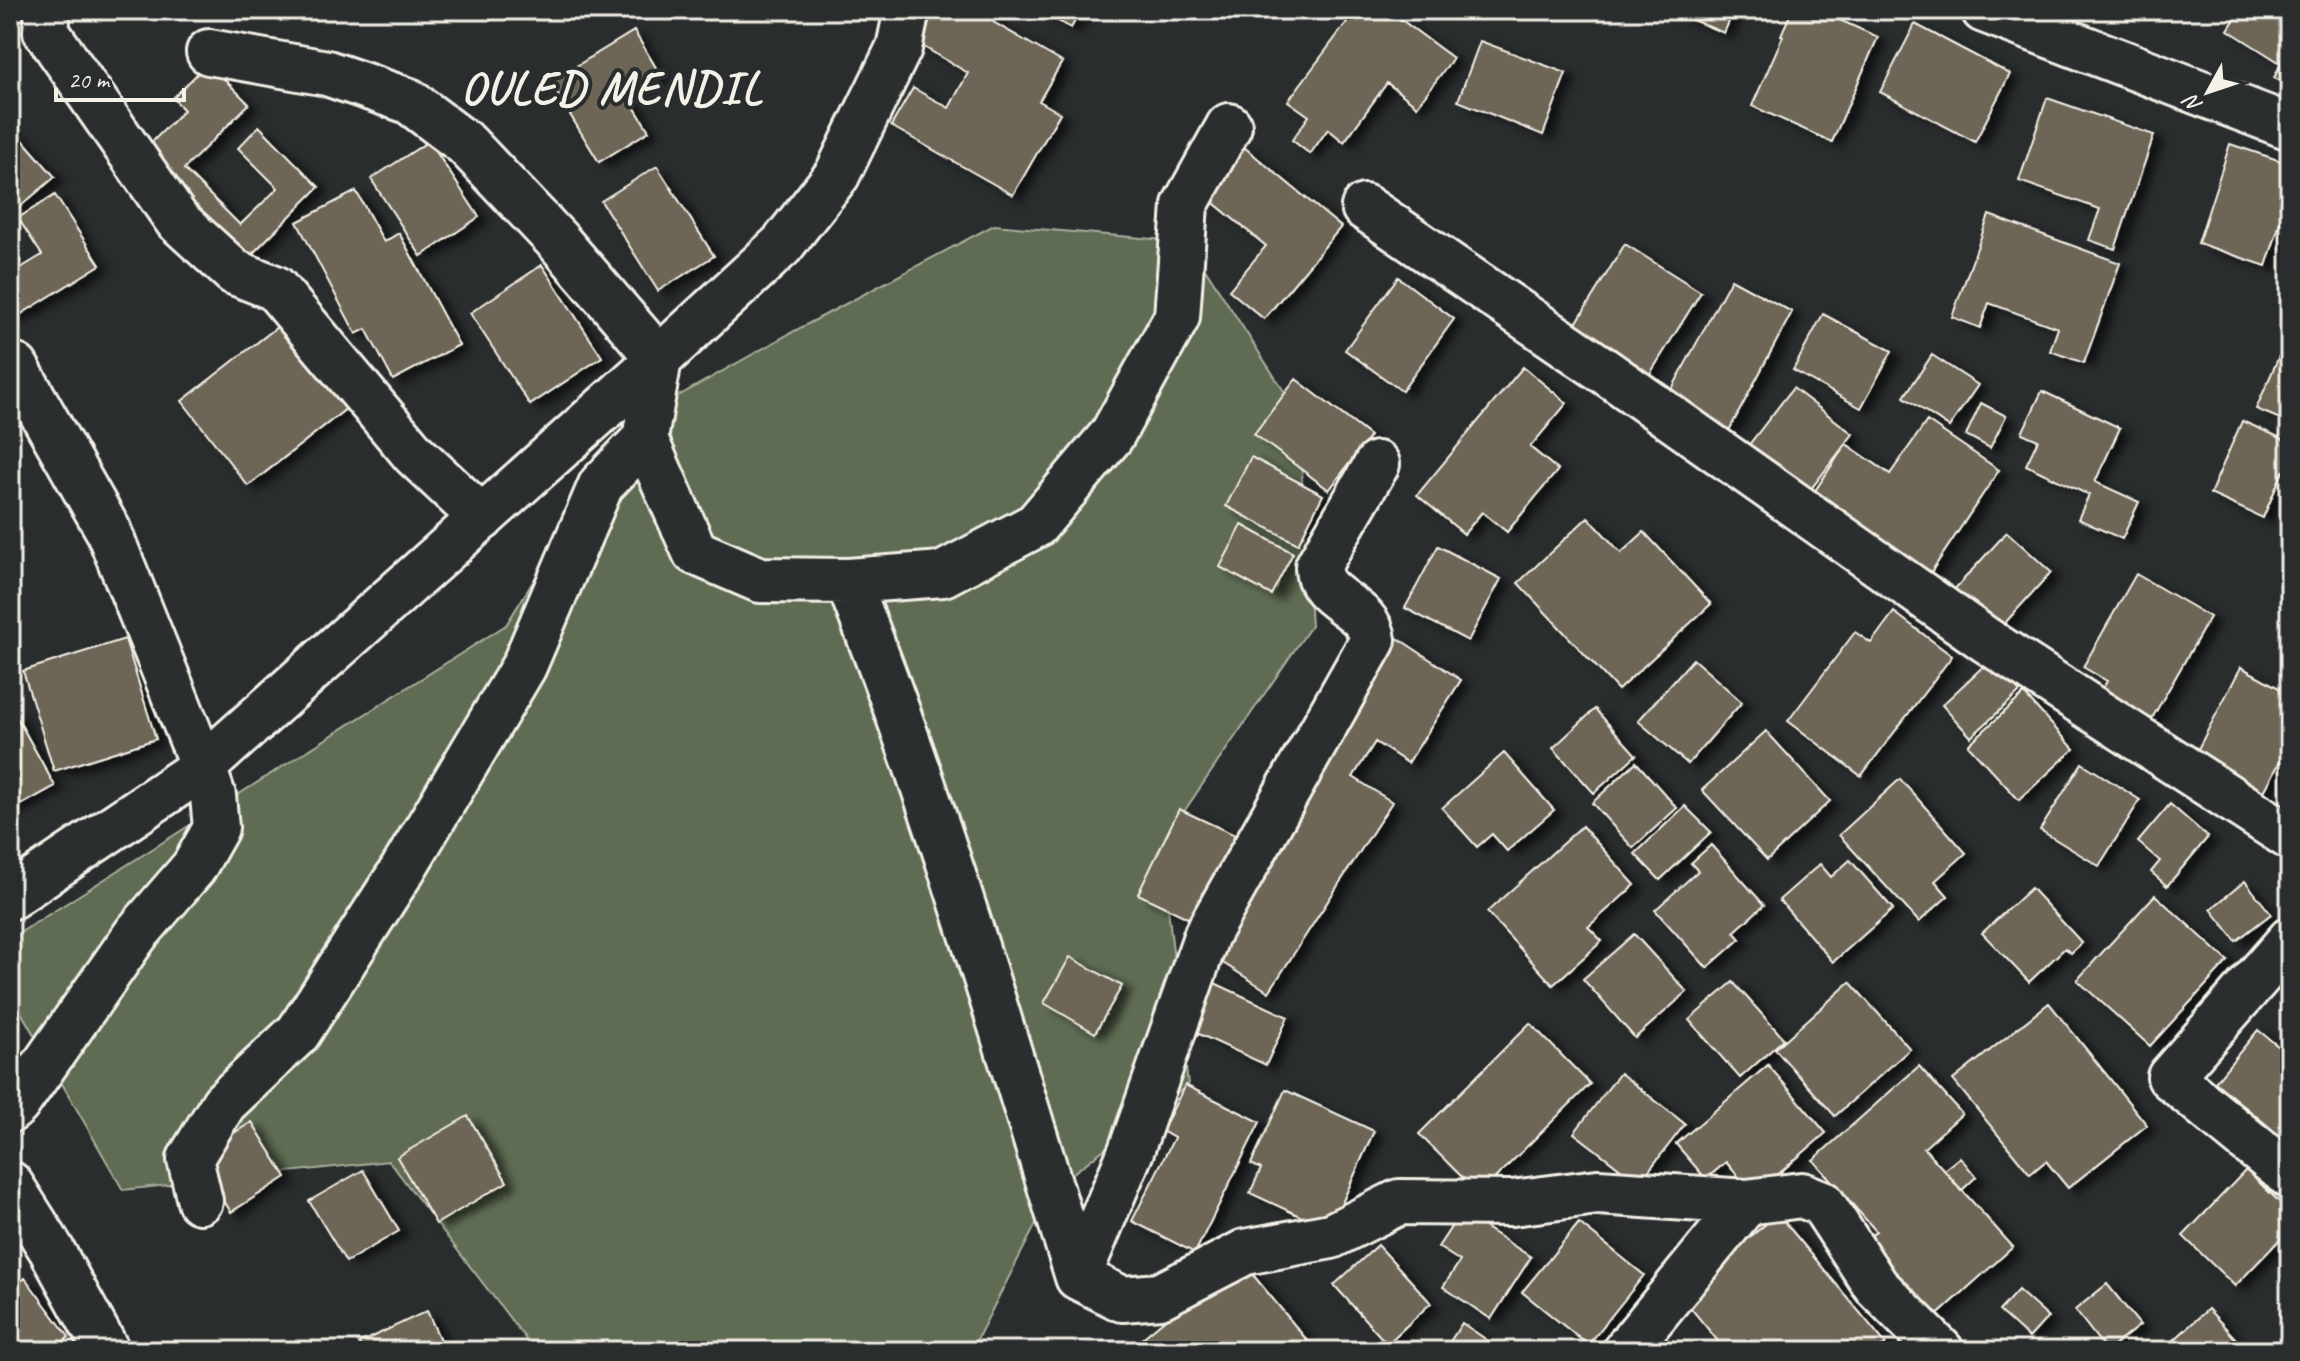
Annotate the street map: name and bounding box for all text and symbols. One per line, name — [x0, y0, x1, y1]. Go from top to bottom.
scale bar — [56, 52, 184, 102]
north arrow — [2168, 52, 2248, 132]
district label: OULED MENDIL — [461, 59, 764, 117]
text: 20 m — [68, 65, 111, 95]
text: N — [2176, 87, 2209, 118]

